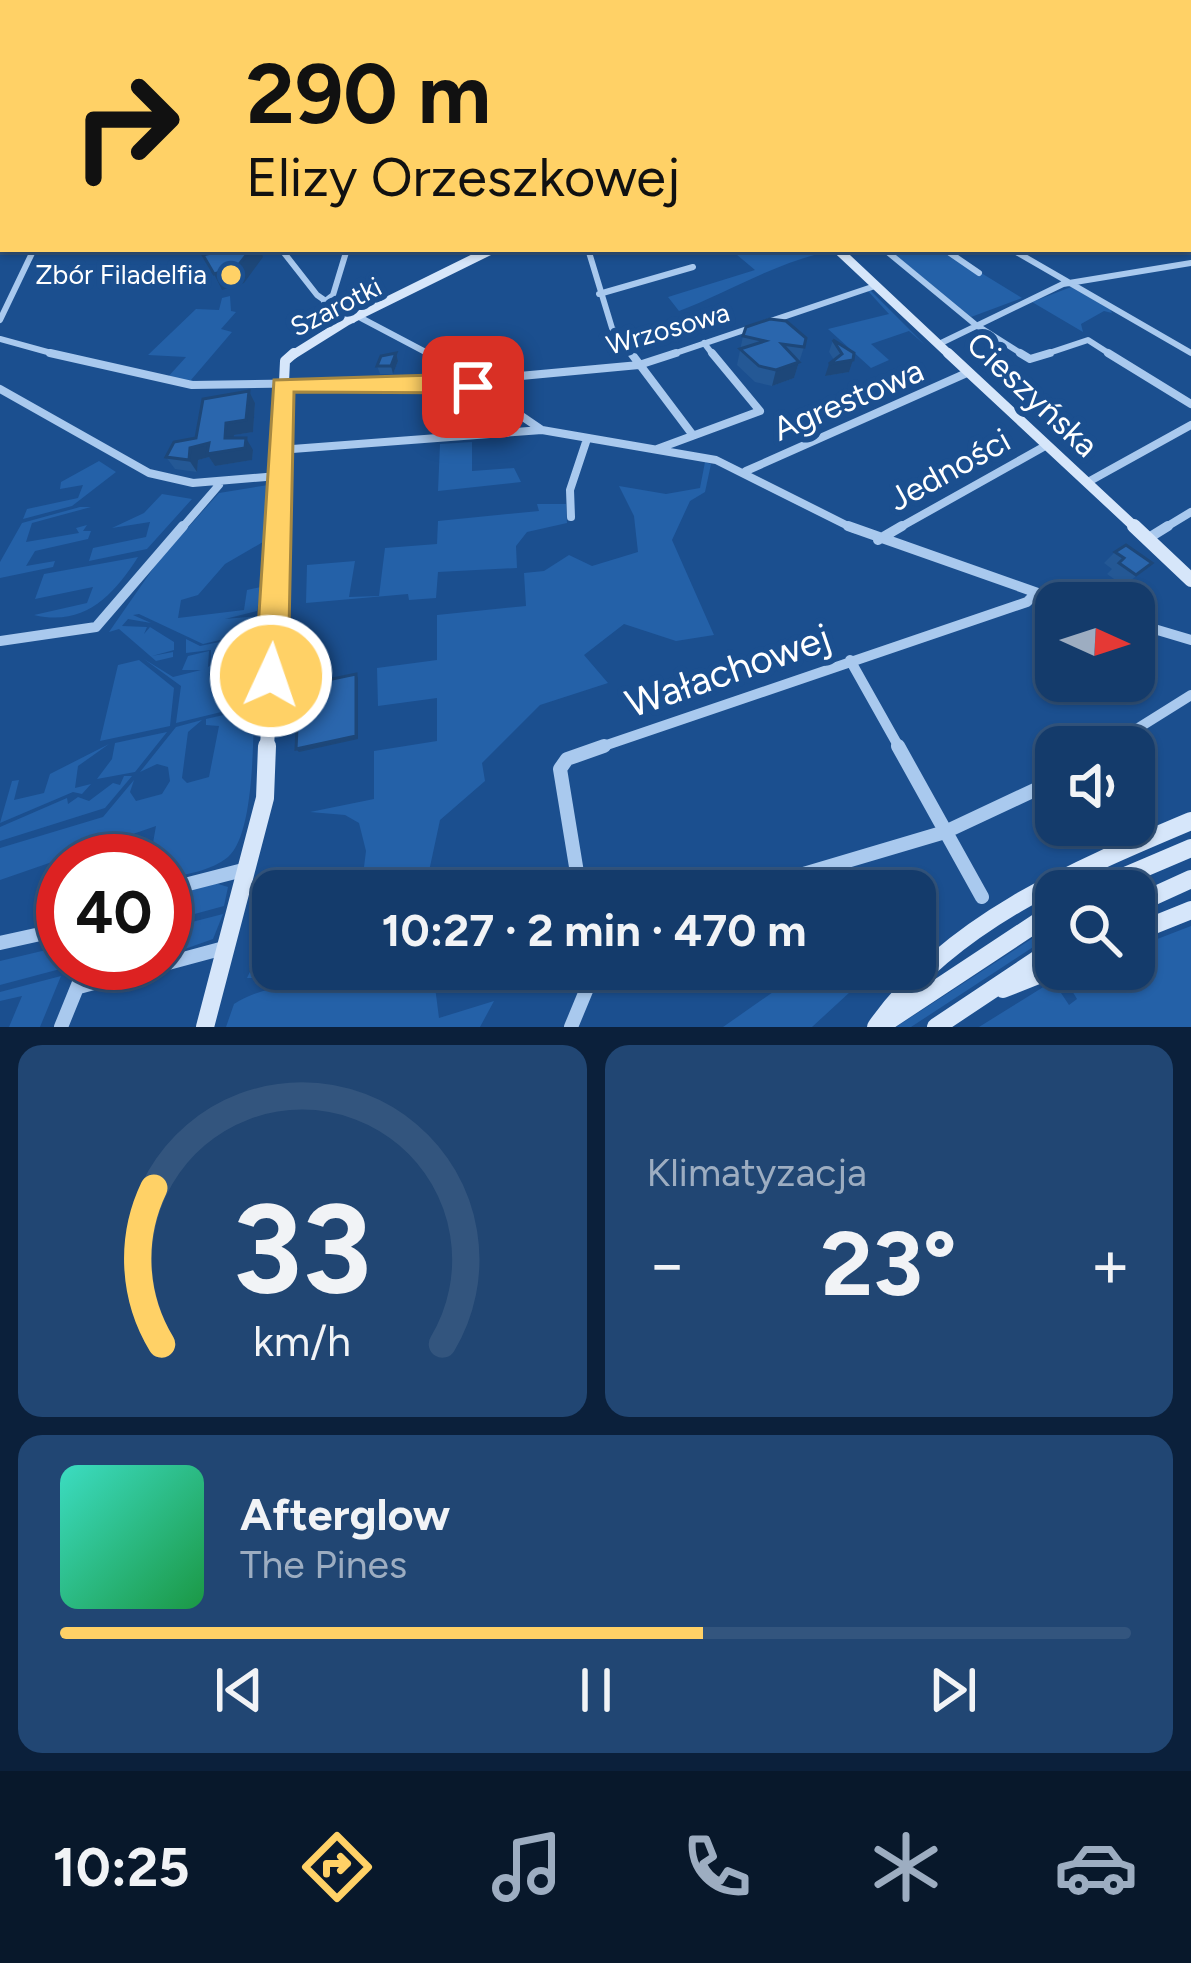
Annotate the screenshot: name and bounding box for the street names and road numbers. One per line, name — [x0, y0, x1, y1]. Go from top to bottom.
street label: Szarotki — [285, 270, 387, 343]
street label: Wrzosowa — [603, 295, 733, 362]
street label: Cieszyńska — [959, 324, 1106, 465]
street label: Agrestowa — [767, 350, 929, 449]
street label: Jedności — [882, 420, 1017, 519]
street label: Wałachowej — [620, 613, 837, 727]

